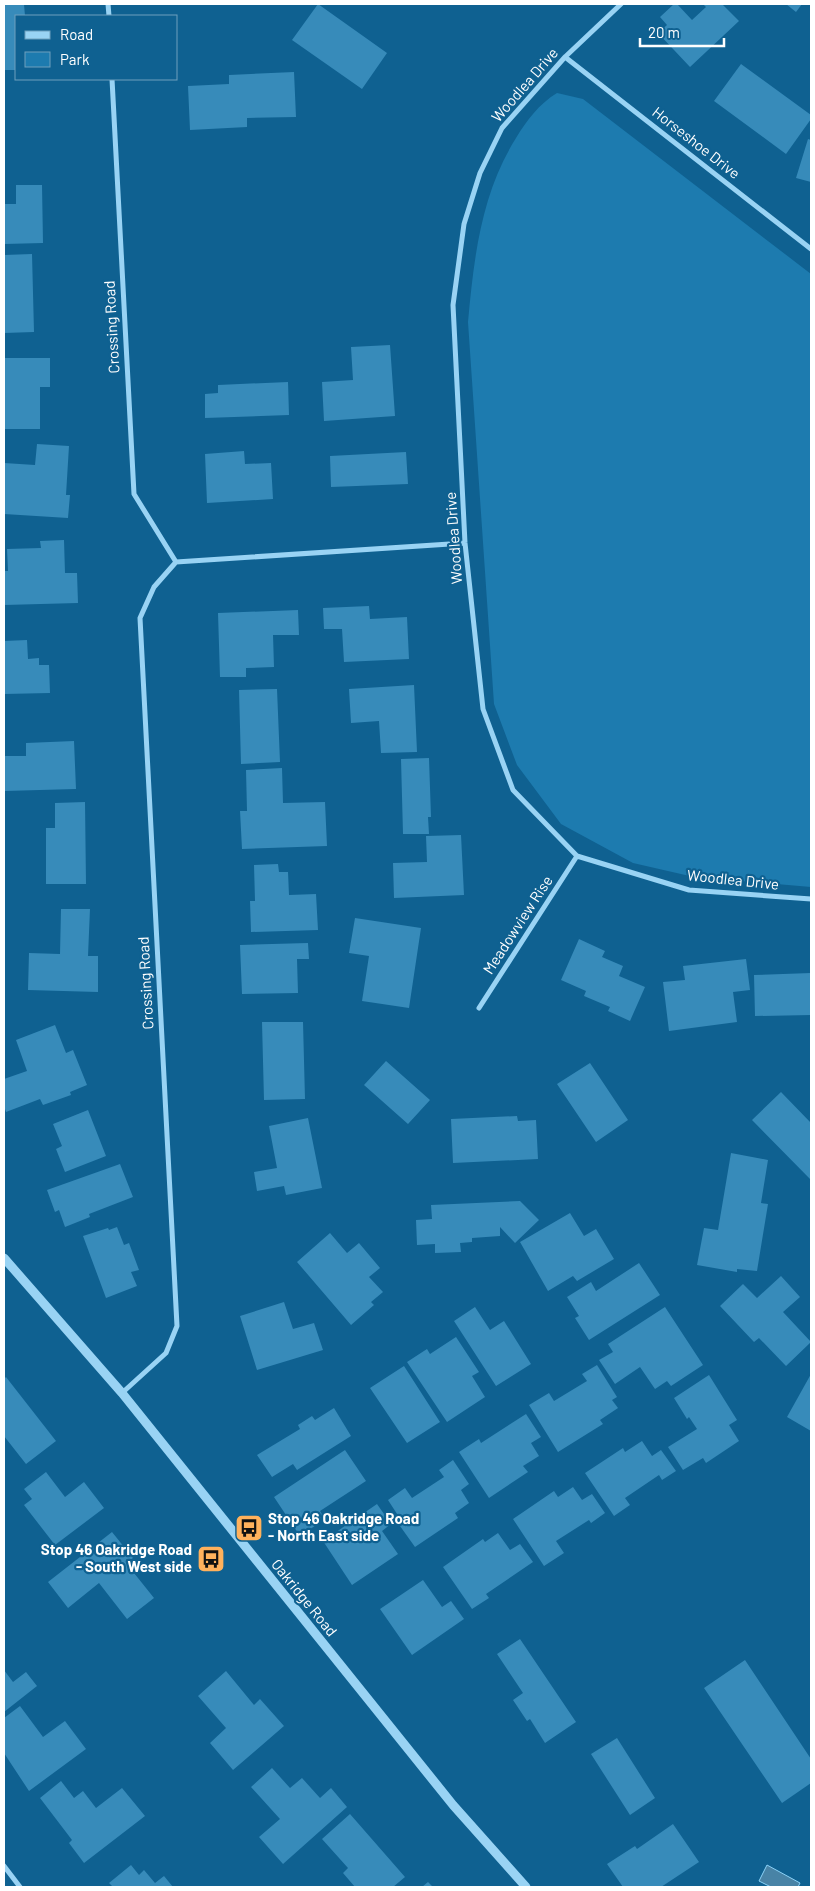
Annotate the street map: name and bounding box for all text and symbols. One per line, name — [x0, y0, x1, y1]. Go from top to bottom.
legend — [15, 15, 178, 80]
scale bar — [640, 15, 724, 47]
text: 20 m — [648, 23, 680, 41]
text: Road — [60, 25, 93, 43]
street label: Woodlea Drive — [487, 44, 561, 125]
text: Park — [60, 50, 90, 68]
street label: Horseshoe Drive — [649, 102, 744, 182]
street label: Crossing Road — [100, 280, 122, 374]
street label: Woodlea Drive — [441, 491, 465, 585]
street label: Woodlea Drive — [686, 865, 780, 893]
street label: Meadowview Rise — [479, 872, 556, 977]
street label: Crossing Road — [134, 936, 156, 1030]
place label: Stop 46 Oakridge Road - North East side — [268, 1509, 419, 1544]
bus stop icon: Stop 46 Oakridge Road - North East side — [234, 1513, 264, 1543]
place label: Stop 46 Oakridge Road - South West side — [41, 1540, 192, 1575]
bus stop icon: Stop 46 Oakridge Road - South West side — [196, 1544, 226, 1574]
street label: Oakridge Road — [268, 1555, 341, 1640]

